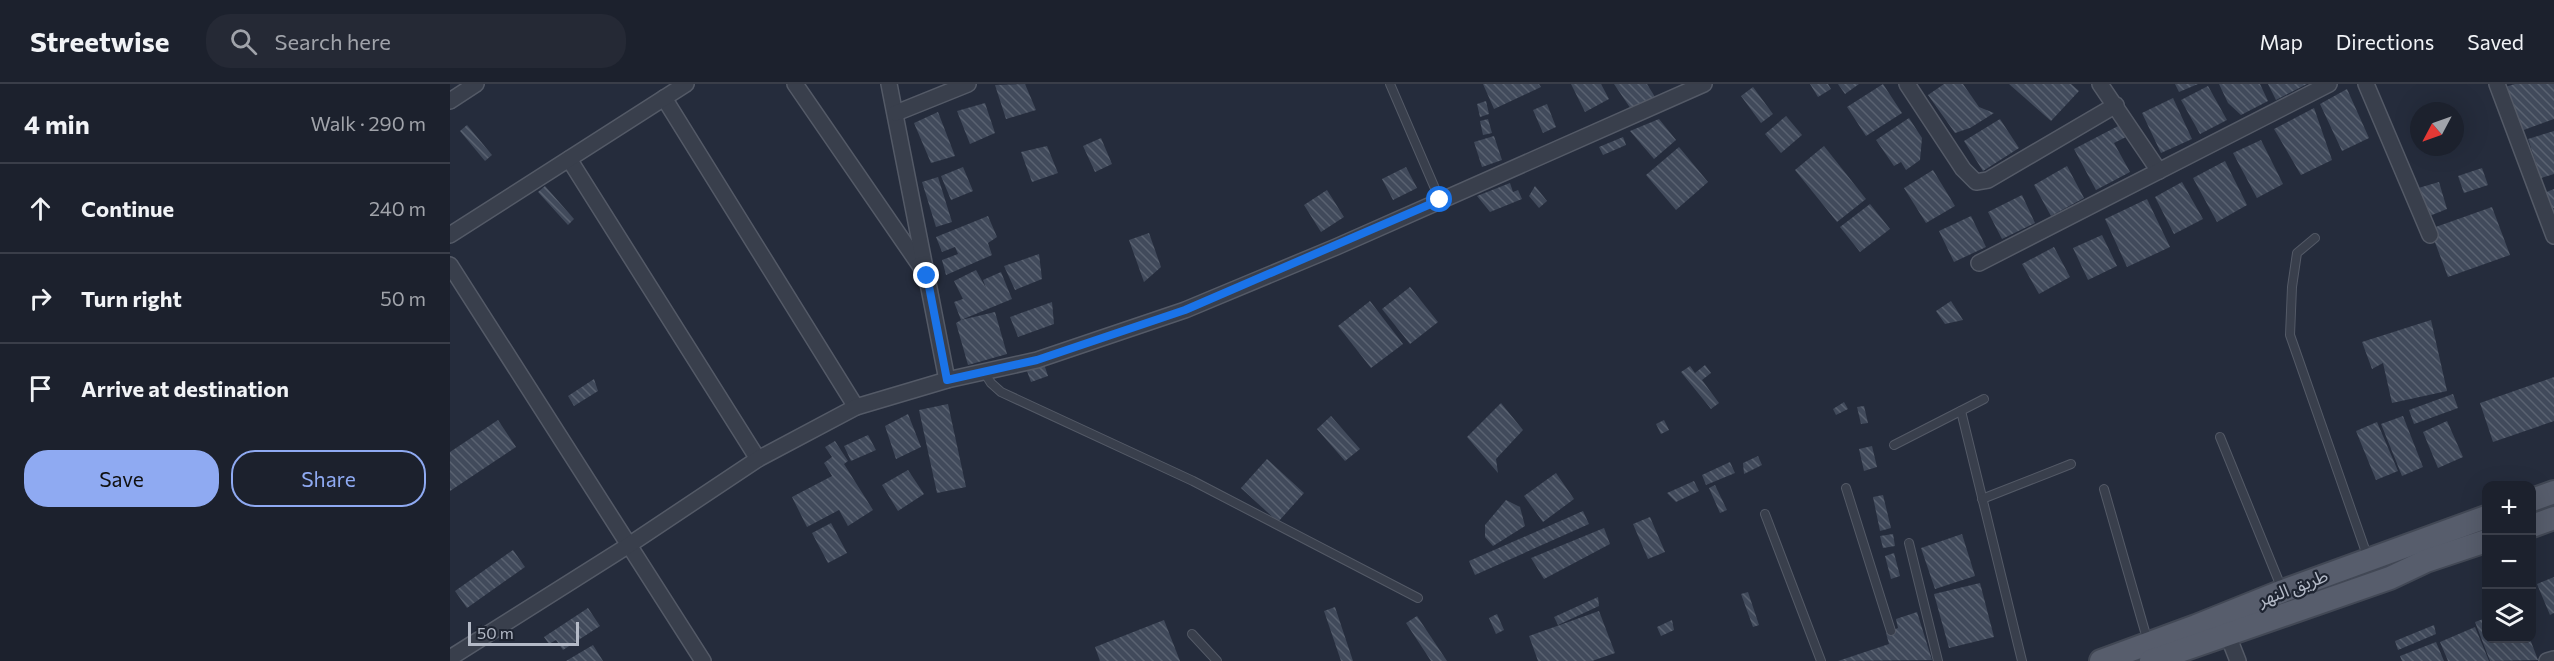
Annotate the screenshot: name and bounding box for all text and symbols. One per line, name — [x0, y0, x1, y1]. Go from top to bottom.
search box — [206, 14, 626, 68]
text: Streetwise — [30, 24, 170, 58]
icon: search — [227, 25, 260, 58]
text: Search here — [275, 28, 391, 55]
text: Map — [2260, 29, 2303, 54]
text: Directions — [2336, 29, 2434, 54]
text: Saved — [2467, 29, 2524, 54]
north arrow — [2410, 102, 2464, 156]
text: 4 min — [24, 108, 90, 139]
text: Walk · 290 m — [310, 111, 426, 135]
route start — [1426, 186, 1452, 212]
icon: ahead — [24, 192, 57, 225]
text: Continue — [81, 195, 174, 222]
text: 240 m — [369, 196, 426, 220]
route end — [913, 262, 939, 288]
icon: right — [24, 282, 57, 315]
text: Turn right — [81, 285, 182, 312]
text: 50 m — [380, 286, 426, 310]
icon: arrive — [24, 372, 57, 405]
text: Arrive at destination — [81, 375, 289, 402]
button: Save — [24, 450, 219, 507]
button: Share — [231, 450, 426, 507]
map controls — [2482, 481, 2536, 643]
button: + — [2482, 481, 2536, 535]
button: − — [2482, 535, 2536, 589]
street label: طريق النهر — [2253, 564, 2331, 612]
button: layers — [2482, 589, 2536, 643]
scale bar — [468, 619, 579, 646]
text: 50 m — [477, 623, 514, 642]

